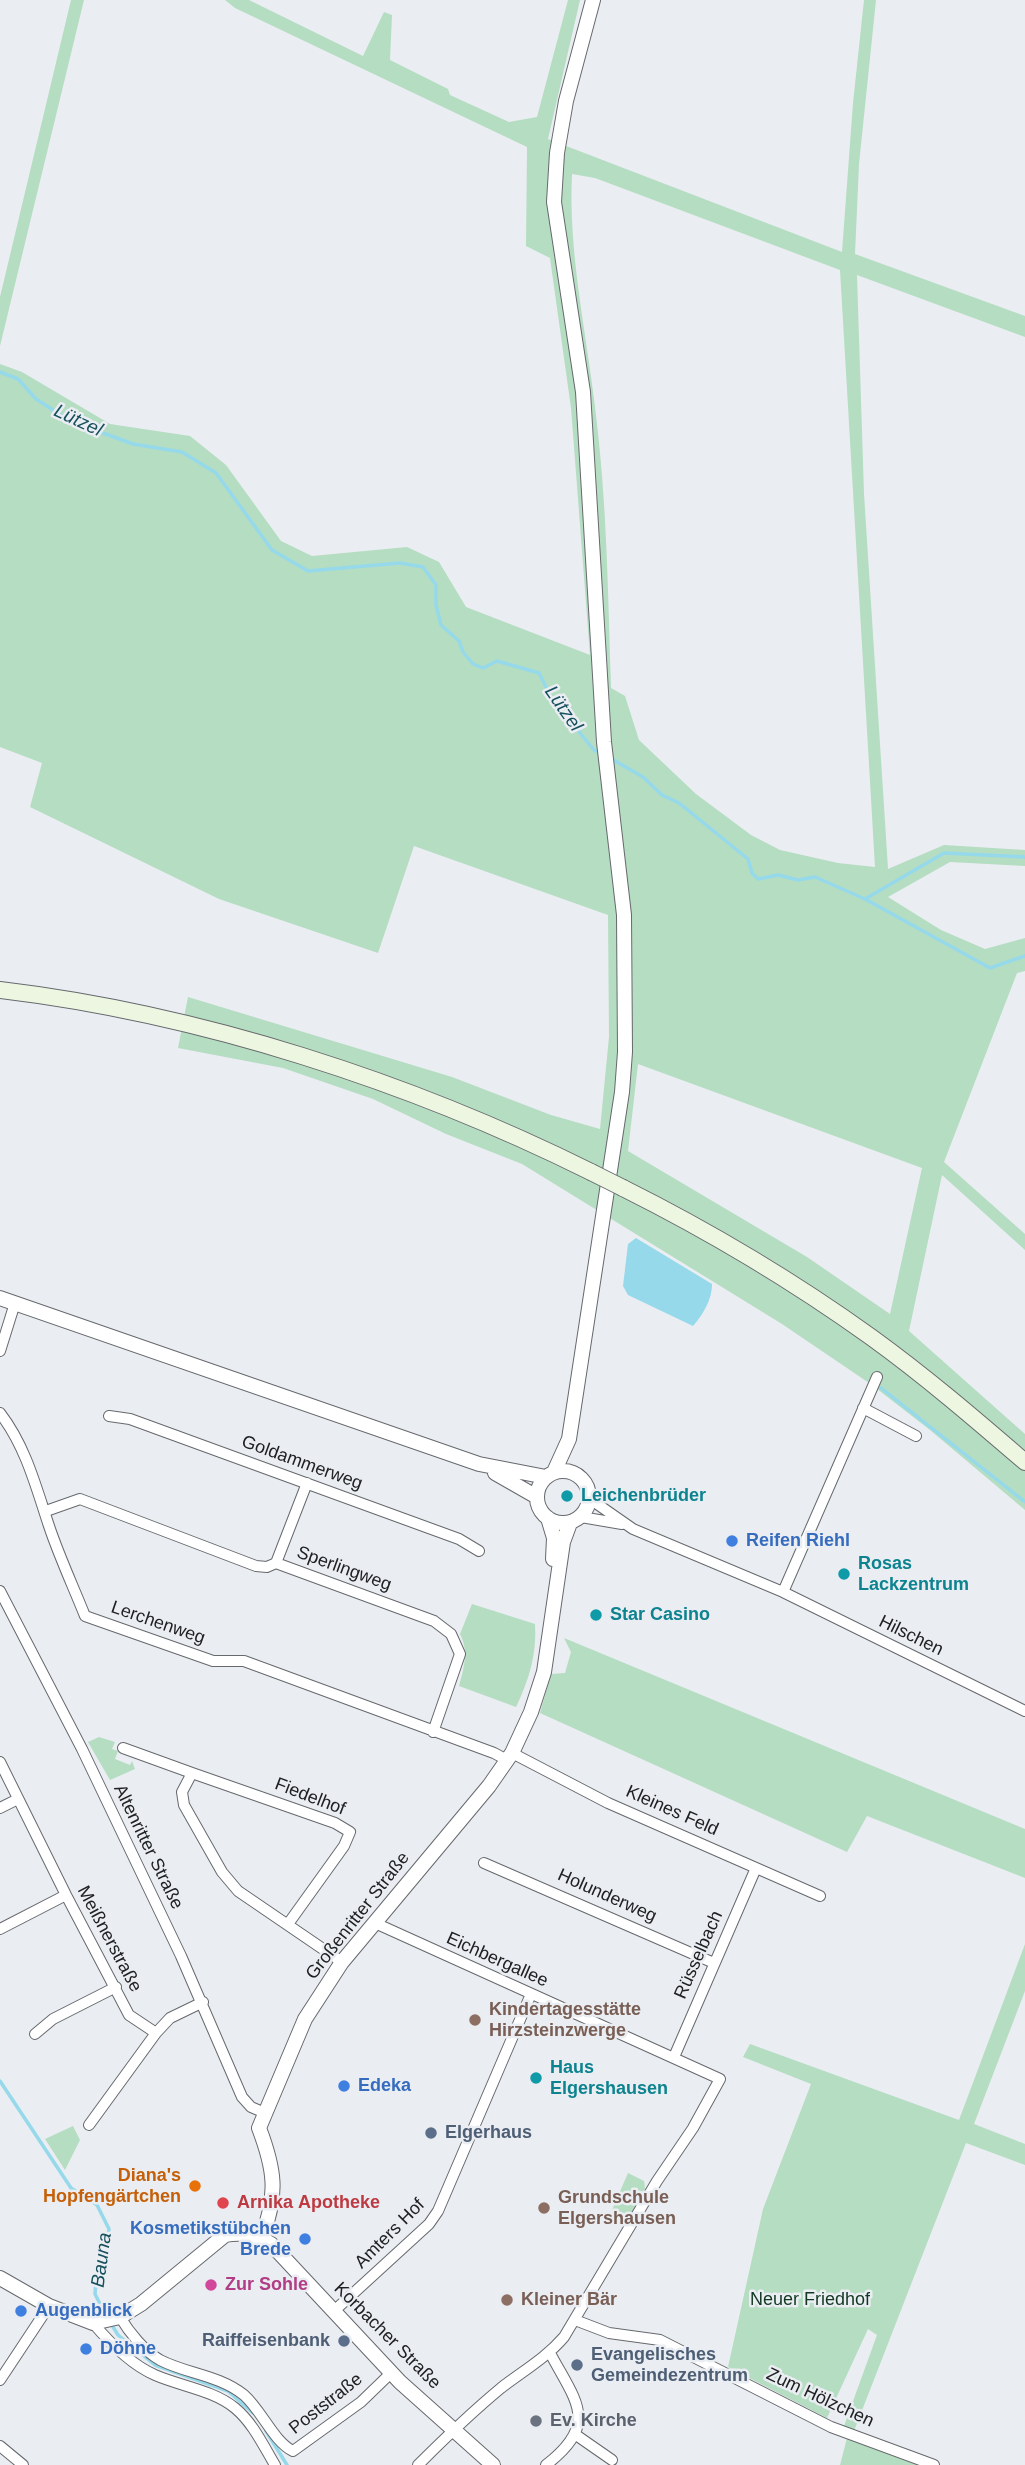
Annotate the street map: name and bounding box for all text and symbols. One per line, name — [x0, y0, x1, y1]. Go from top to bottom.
water label: Lützel — [50, 400, 106, 442]
water label: Lützel — [539, 682, 587, 736]
street label: Goldammerweg — [239, 1431, 365, 1495]
place label: Leichenbrüder — [581, 1485, 706, 1507]
marker: Leichenbrüder — [559, 1488, 575, 1504]
place label: Reifen Riehl — [746, 1530, 850, 1552]
marker: Reifen Riehl — [724, 1533, 740, 1549]
street label: Sperlingweg — [294, 1542, 394, 1596]
place label: Rosas Lackzentrum — [858, 1553, 969, 1596]
marker: Rosas Lackzentrum — [836, 1566, 852, 1582]
street label: Lerchenweg — [108, 1597, 208, 1649]
place label: Star Casino — [610, 1604, 710, 1626]
marker: Star Casino — [588, 1607, 604, 1623]
street label: Hilschen — [875, 1611, 947, 1661]
street label: Fiedelhof — [272, 1774, 348, 1820]
street label: Altenritter Straße — [108, 1781, 188, 1913]
street label: Kleines Feld — [622, 1781, 722, 1841]
street label: Großenritter Straße — [301, 1848, 415, 1984]
street label: Holunderweg — [554, 1865, 660, 1927]
street label: Meißnerstraße — [72, 1882, 146, 1996]
street label: Rüsselbach — [670, 1908, 728, 2002]
street label: Eichbergallee — [443, 1928, 551, 1992]
place label: Kindertagesstätte Hirzsteinzwerge — [489, 1999, 641, 2042]
marker: Kindertagesstätte Hirzsteinzwerge — [467, 2012, 483, 2028]
place label: Haus Elgershausen — [550, 2057, 668, 2100]
marker: Haus Elgershausen — [528, 2070, 544, 2086]
place label: Edeka — [358, 2075, 411, 2097]
marker: Edeka — [336, 2078, 352, 2094]
place label: Elgerhaus — [445, 2122, 532, 2144]
marker: Elgerhaus — [423, 2125, 439, 2141]
place label: Diana's Hopfengärtchen — [43, 2165, 181, 2208]
marker: Diana's Hopfengärtchen — [187, 2178, 203, 2194]
place label: Grundschule Elgershausen — [558, 2187, 676, 2230]
place label: Arnika Apotheke — [237, 2192, 380, 2214]
marker: Arnika Apotheke — [215, 2195, 231, 2211]
street label: Amters Hof — [351, 2195, 429, 2273]
marker: Grundschule Elgershausen — [536, 2200, 552, 2216]
place label: Kosmetikstübchen Brede — [130, 2218, 291, 2260]
water label: Bauna — [87, 2231, 117, 2289]
marker: Kosmetikstübchen Brede — [297, 2231, 313, 2247]
place label: Zur Sohle — [225, 2274, 308, 2296]
marker: Zur Sohle — [203, 2277, 219, 2293]
street label: Korbacher Straße — [329, 2278, 445, 2394]
place label: Kleiner Bär — [521, 2289, 617, 2311]
park label: Neuer Friedhof — [750, 2289, 870, 2311]
marker: Kleiner Bär — [499, 2292, 515, 2308]
place label: Augenblick — [35, 2300, 132, 2322]
marker: Augenblick — [13, 2303, 29, 2319]
place label: Raiffeisenbank — [202, 2330, 330, 2352]
marker: Raiffeisenbank — [336, 2333, 352, 2349]
place label: Döhne — [100, 2338, 156, 2360]
marker: Döhne — [78, 2341, 94, 2357]
place label: Evangelisches Gemeindezentrum — [591, 2344, 748, 2386]
marker: Evangelisches Gemeindezentrum — [569, 2357, 585, 2373]
street label: Zum Hölzchen — [763, 2364, 877, 2432]
street label: Poststraße — [285, 2369, 367, 2439]
place label: Ev. Kirche — [550, 2410, 637, 2432]
marker: Ev. Kirche — [528, 2413, 544, 2429]

